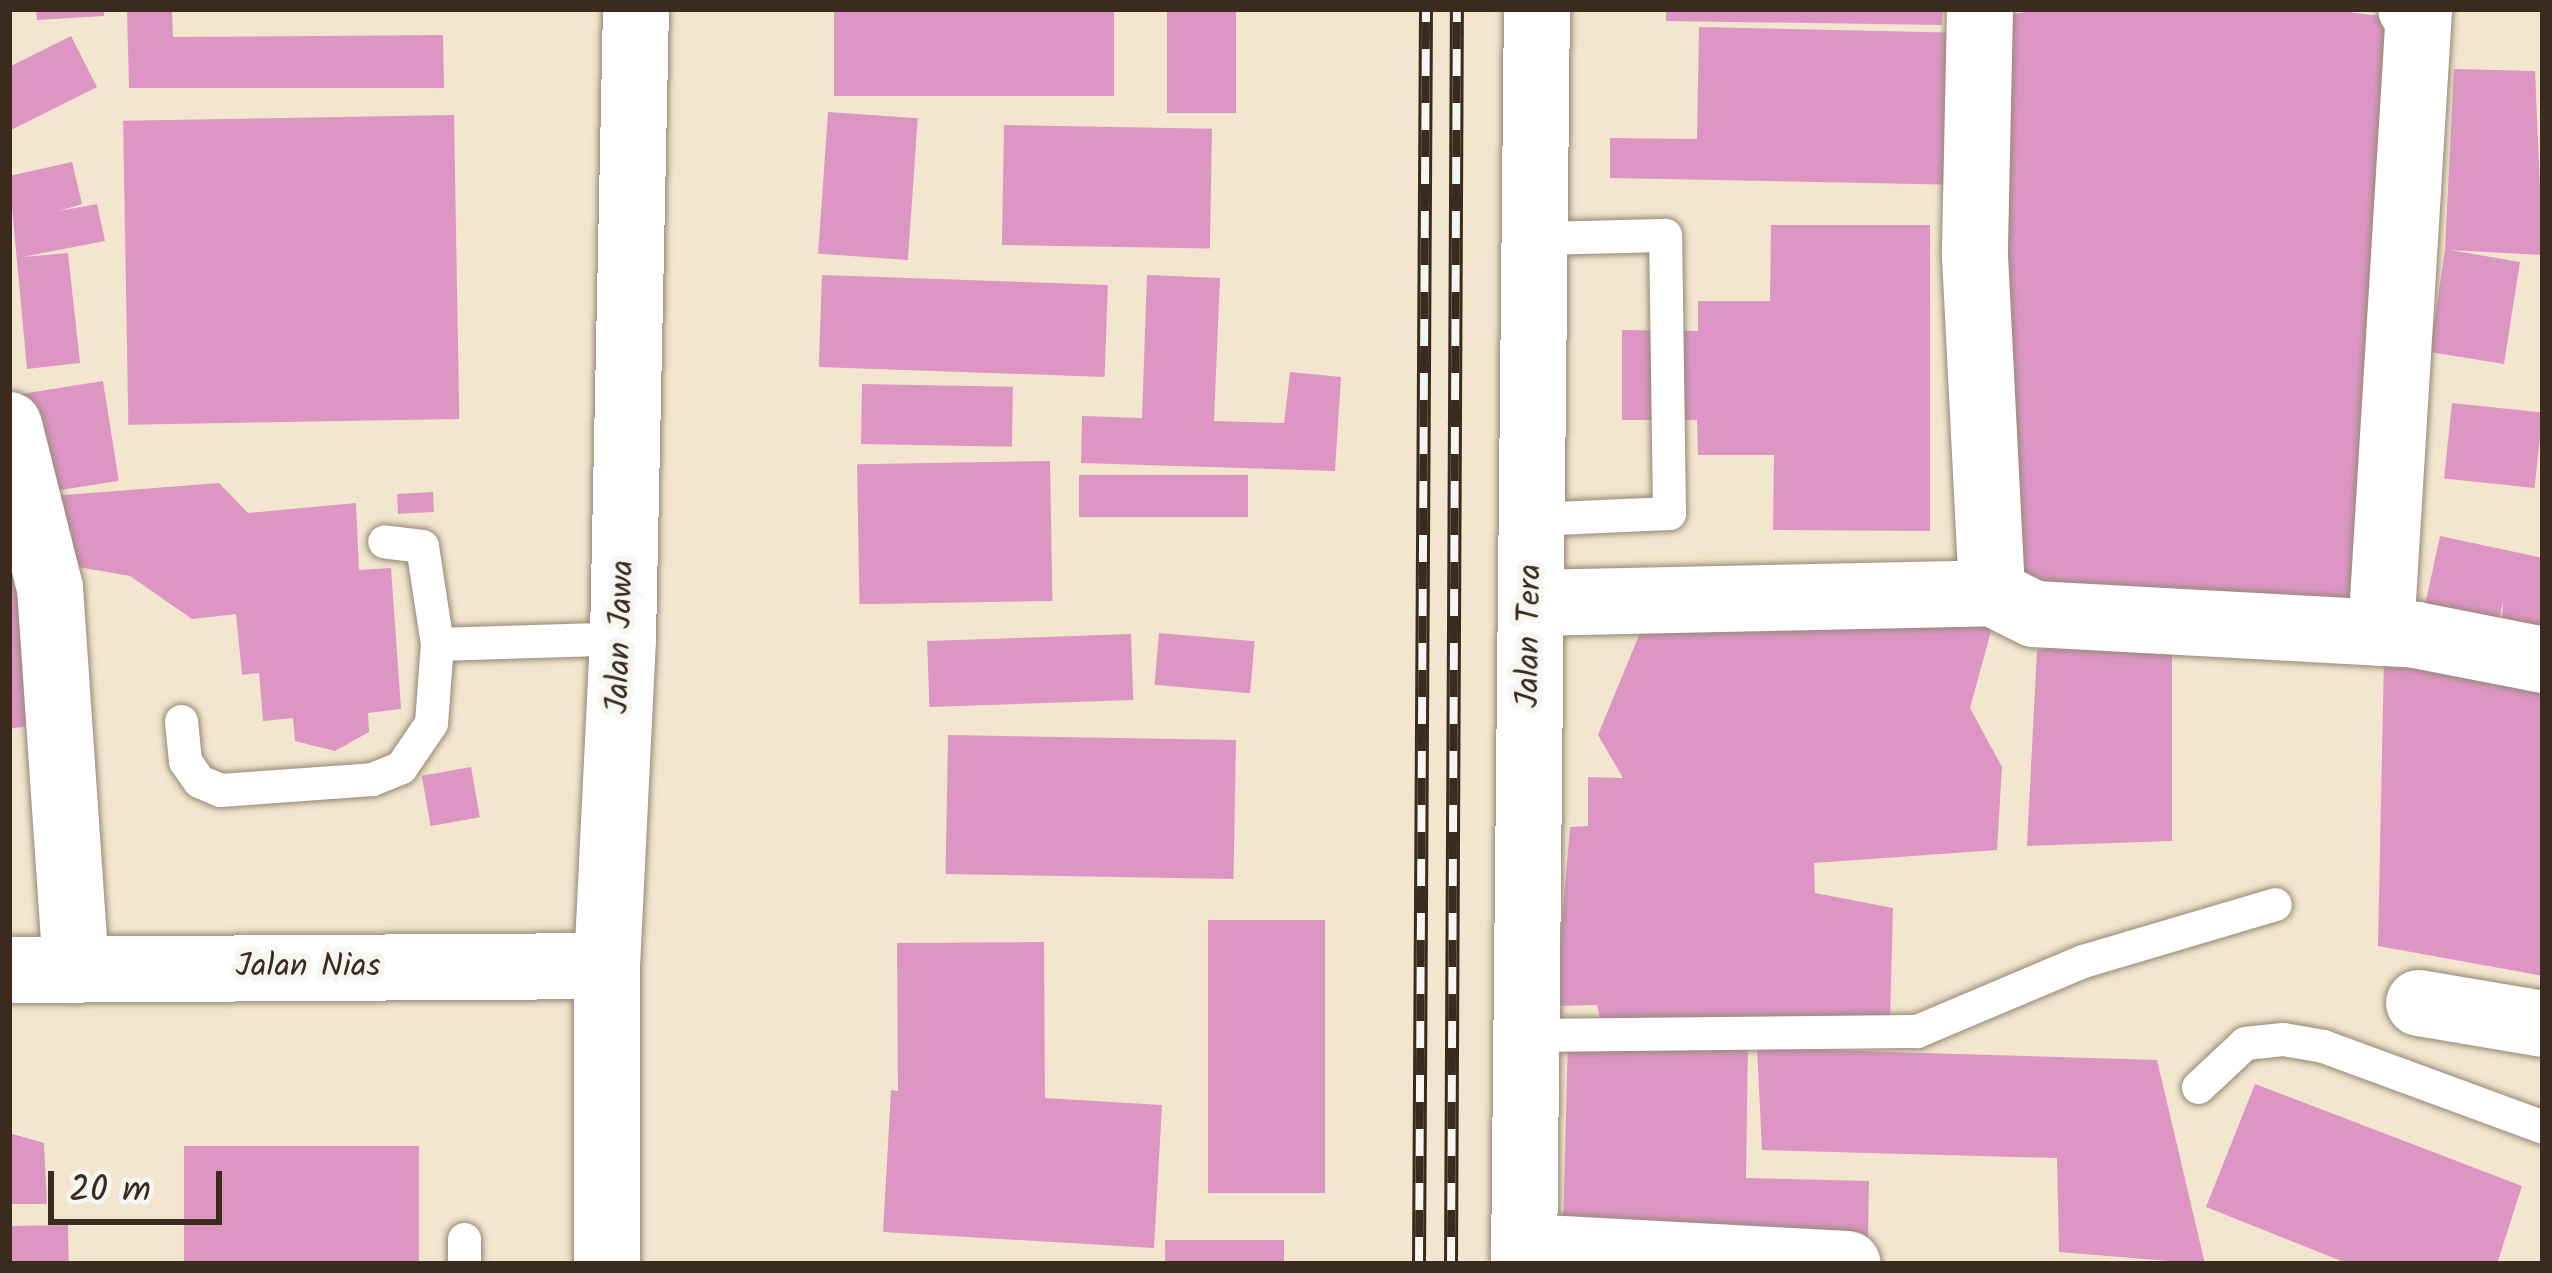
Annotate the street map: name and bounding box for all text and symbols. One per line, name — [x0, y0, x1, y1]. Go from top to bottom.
street label: Jalan Jawa — [600, 559, 644, 715]
street label: Jalan Tera — [1510, 564, 1552, 708]
street label: Jalan Nias — [235, 948, 381, 988]
scale bar — [54, 1147, 228, 1221]
text: 20 m — [69, 1163, 151, 1220]

